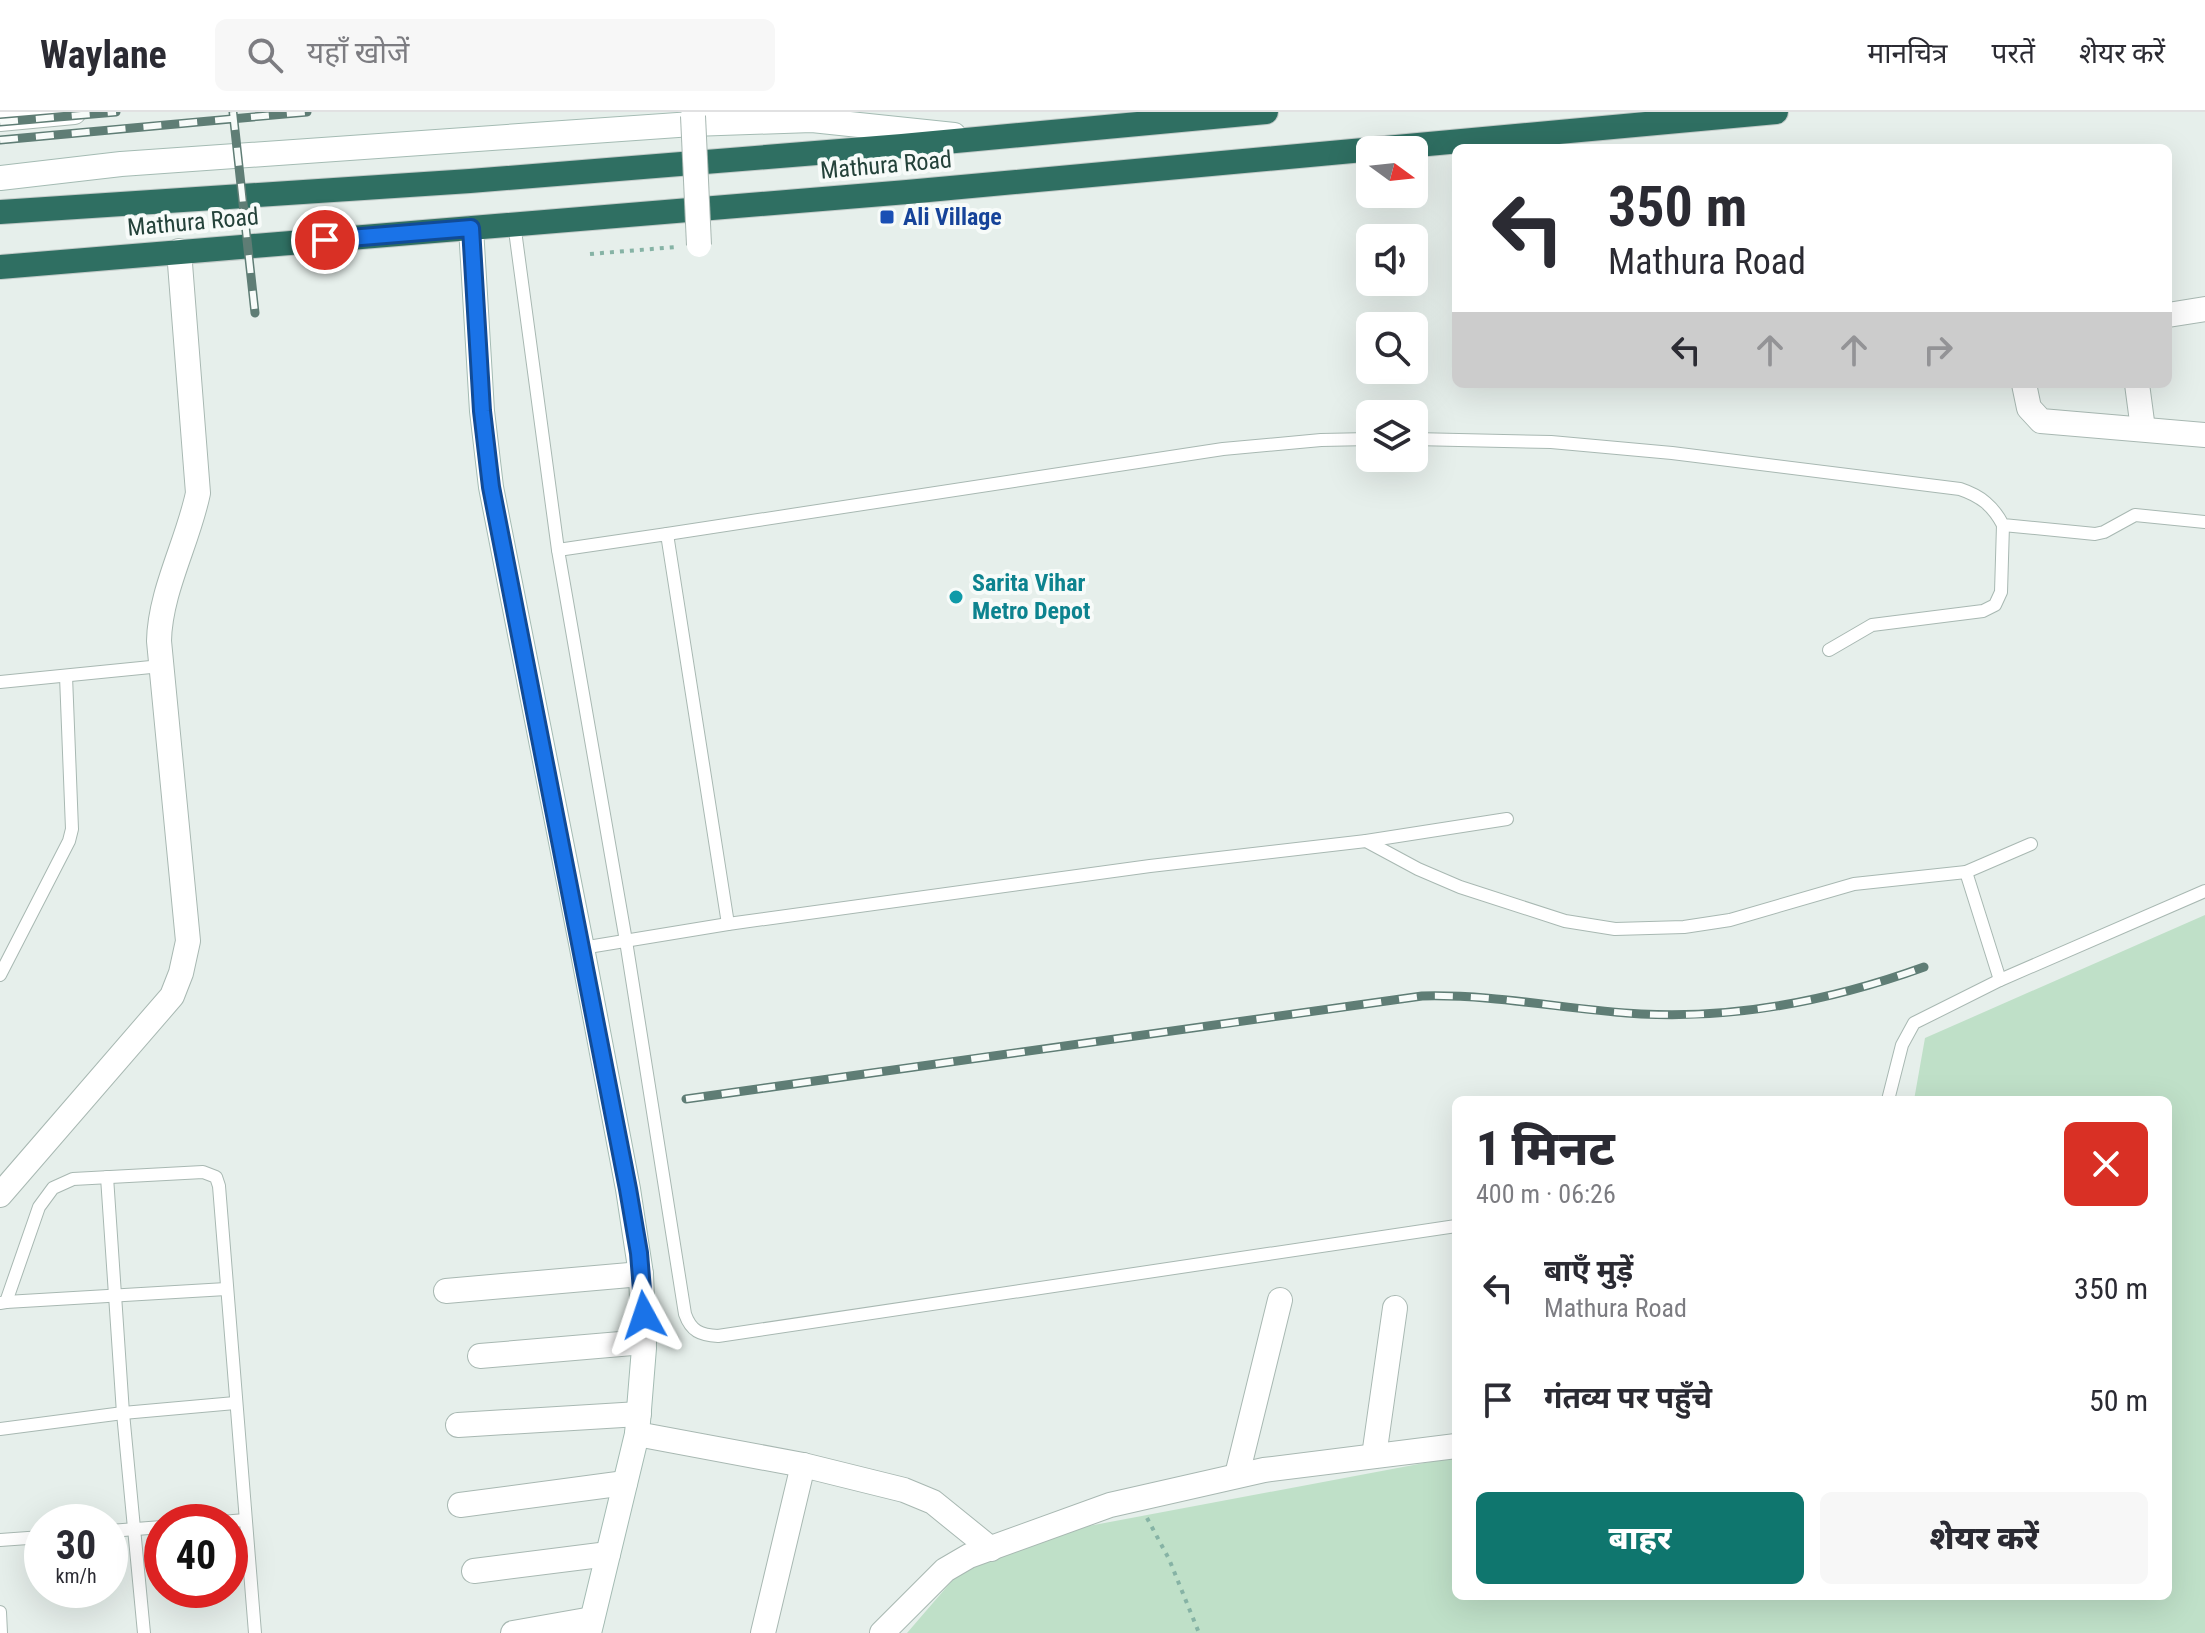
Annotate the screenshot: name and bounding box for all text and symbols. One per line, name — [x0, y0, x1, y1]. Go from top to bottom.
search box — [215, 19, 775, 91]
text: Waylane — [40, 33, 167, 77]
icon: search — [243, 33, 287, 77]
text: यहाँ खोजें — [307, 35, 409, 70]
text: मानचित्र — [1868, 37, 1948, 70]
text: परतें — [1992, 37, 2035, 70]
text: शेयर करें — [2079, 37, 2165, 70]
north arrow — [1356, 136, 1428, 208]
map controls — [1356, 136, 1428, 472]
street label: Mathura Road — [819, 145, 953, 185]
text: 350 m — [1608, 174, 1747, 240]
icon: left — [1476, 176, 1580, 280]
street label: Mathura Road — [126, 202, 260, 242]
place label: Ali Village — [903, 203, 1002, 231]
pin — [291, 206, 359, 274]
marker: Ali Village — [878, 208, 896, 226]
icon: arrive — [303, 218, 347, 262]
button: sound — [1356, 224, 1428, 296]
text: Mathura Road — [1608, 241, 1806, 283]
button: search — [1356, 312, 1428, 384]
icon: left — [1664, 328, 1708, 372]
icon: ahead — [1748, 328, 1792, 372]
icon: ahead — [1832, 328, 1876, 372]
icon: right — [1916, 328, 1960, 372]
button: layers — [1356, 400, 1428, 472]
place label: Sarita Vihar Metro Depot — [972, 569, 1090, 625]
marker: Sarita Vihar Metro Depot — [947, 588, 965, 606]
text: 1 मिनट — [1476, 1120, 1615, 1177]
button: close — [2064, 1122, 2148, 1206]
text: 400 m · 06:26 — [1476, 1179, 1616, 1209]
text: बाएँ मुड़ें — [1544, 1253, 1633, 1288]
icon: left — [1476, 1266, 1520, 1310]
text: 350 m — [2074, 1271, 2148, 1306]
position arrow — [602, 1273, 686, 1357]
text: Mathura Road — [1544, 1293, 1687, 1323]
icon: arrive — [1476, 1378, 1520, 1422]
text: गंतव्य पर पहुँचे — [1544, 1380, 1712, 1415]
text: 50 m — [2089, 1383, 2148, 1418]
button: बाहर — [1476, 1492, 1804, 1584]
button: शेयर करें — [1820, 1492, 2148, 1584]
speed limit sign: 40 — [144, 1504, 248, 1608]
text: 30 — [56, 1522, 96, 1569]
text: km/h — [55, 1564, 97, 1588]

